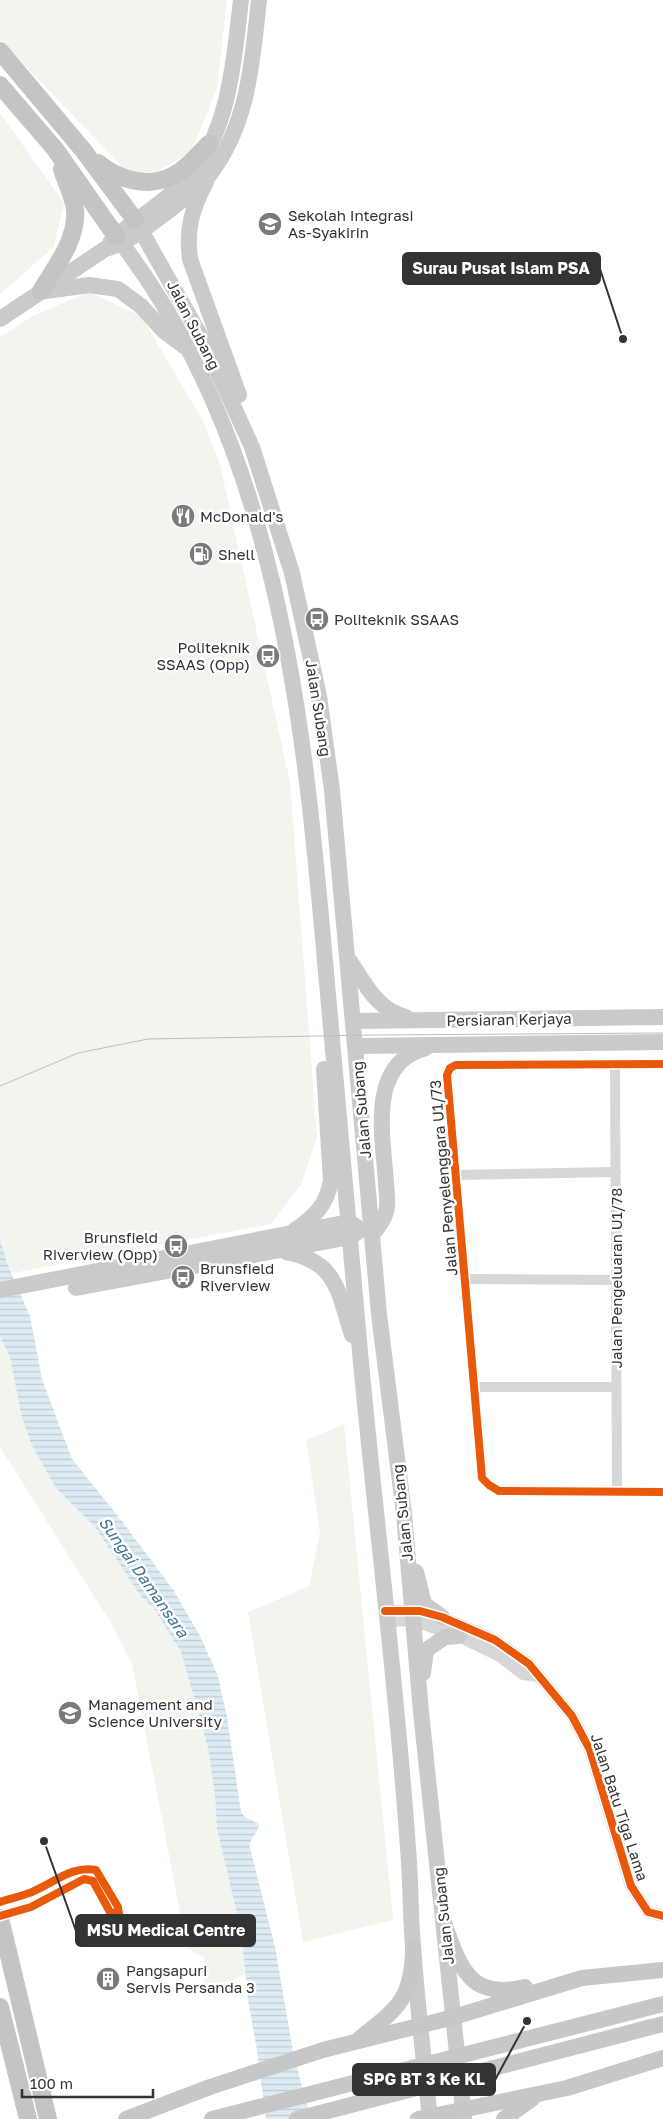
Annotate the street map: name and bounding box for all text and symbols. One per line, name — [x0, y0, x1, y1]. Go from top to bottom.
place label: Sekolah Integrasi As-Syakirin — [288, 206, 414, 241]
school or university icon: Sekolah Integrasi As-Syakirin — [257, 211, 283, 237]
callout: Surau Pusat Islam PSA — [403, 253, 600, 284]
text: Surau Pusat Islam PSA — [412, 258, 590, 278]
street label: Jalan Subang — [164, 277, 224, 373]
restaurant icon: McDonald's — [170, 503, 196, 529]
place label: McDonald's — [200, 507, 283, 525]
fuel station icon: Shell — [188, 541, 214, 567]
place label: Shell — [218, 545, 255, 563]
bus stop icon: Politeknik SSAAS — [304, 606, 330, 632]
place label: Politeknik SSAAS — [334, 610, 459, 628]
place label: Politeknik SSAAS (Opp) — [156, 638, 251, 673]
bus stop icon: Politeknik SSAAS (Opp) — [255, 643, 281, 669]
street label: Jalan Subang — [302, 658, 336, 758]
street label: Persiaran Kerjaya — [446, 1009, 572, 1029]
street label: Jalan Subang — [348, 1060, 374, 1160]
street label: Jalan Penyelenggara U1/73 — [425, 1079, 461, 1277]
street label: Jalan Pengeluaran U1/78 — [607, 1188, 625, 1368]
place label: Brunsfield Riverview (Opp) — [43, 1228, 158, 1263]
bus stop icon: Brunsfield Riverview (Opp) — [163, 1233, 189, 1259]
place label: Brunsfield Riverview — [200, 1259, 274, 1294]
bus stop icon: Brunsfield Riverview — [170, 1264, 196, 1290]
street label: Jalan Subang — [388, 1463, 416, 1563]
water label: Sungai Damansara — [95, 1513, 194, 1642]
place label: Management and Science University — [88, 1695, 222, 1730]
school or university icon: Management and Science University — [57, 1700, 83, 1726]
street label: Jalan Batu Tiga Lama — [588, 1731, 652, 1883]
street label: Jalan Subang — [429, 1866, 457, 1966]
callout: MSU Medical Centre — [76, 1915, 255, 1946]
text: MSU Medical Centre — [87, 1920, 245, 1940]
place label: Pangsapuri Servis Persanda 3 — [126, 1961, 255, 1996]
building icon: Pangsapuri Servis Persanda 3 — [95, 1966, 121, 1992]
callout: SPG BT 3 Ke KL — [353, 2064, 495, 2095]
scale bar — [22, 2066, 154, 2098]
text: SPG BT 3 Ke KL — [363, 2069, 485, 2089]
text: 100 m — [30, 2074, 73, 2092]

